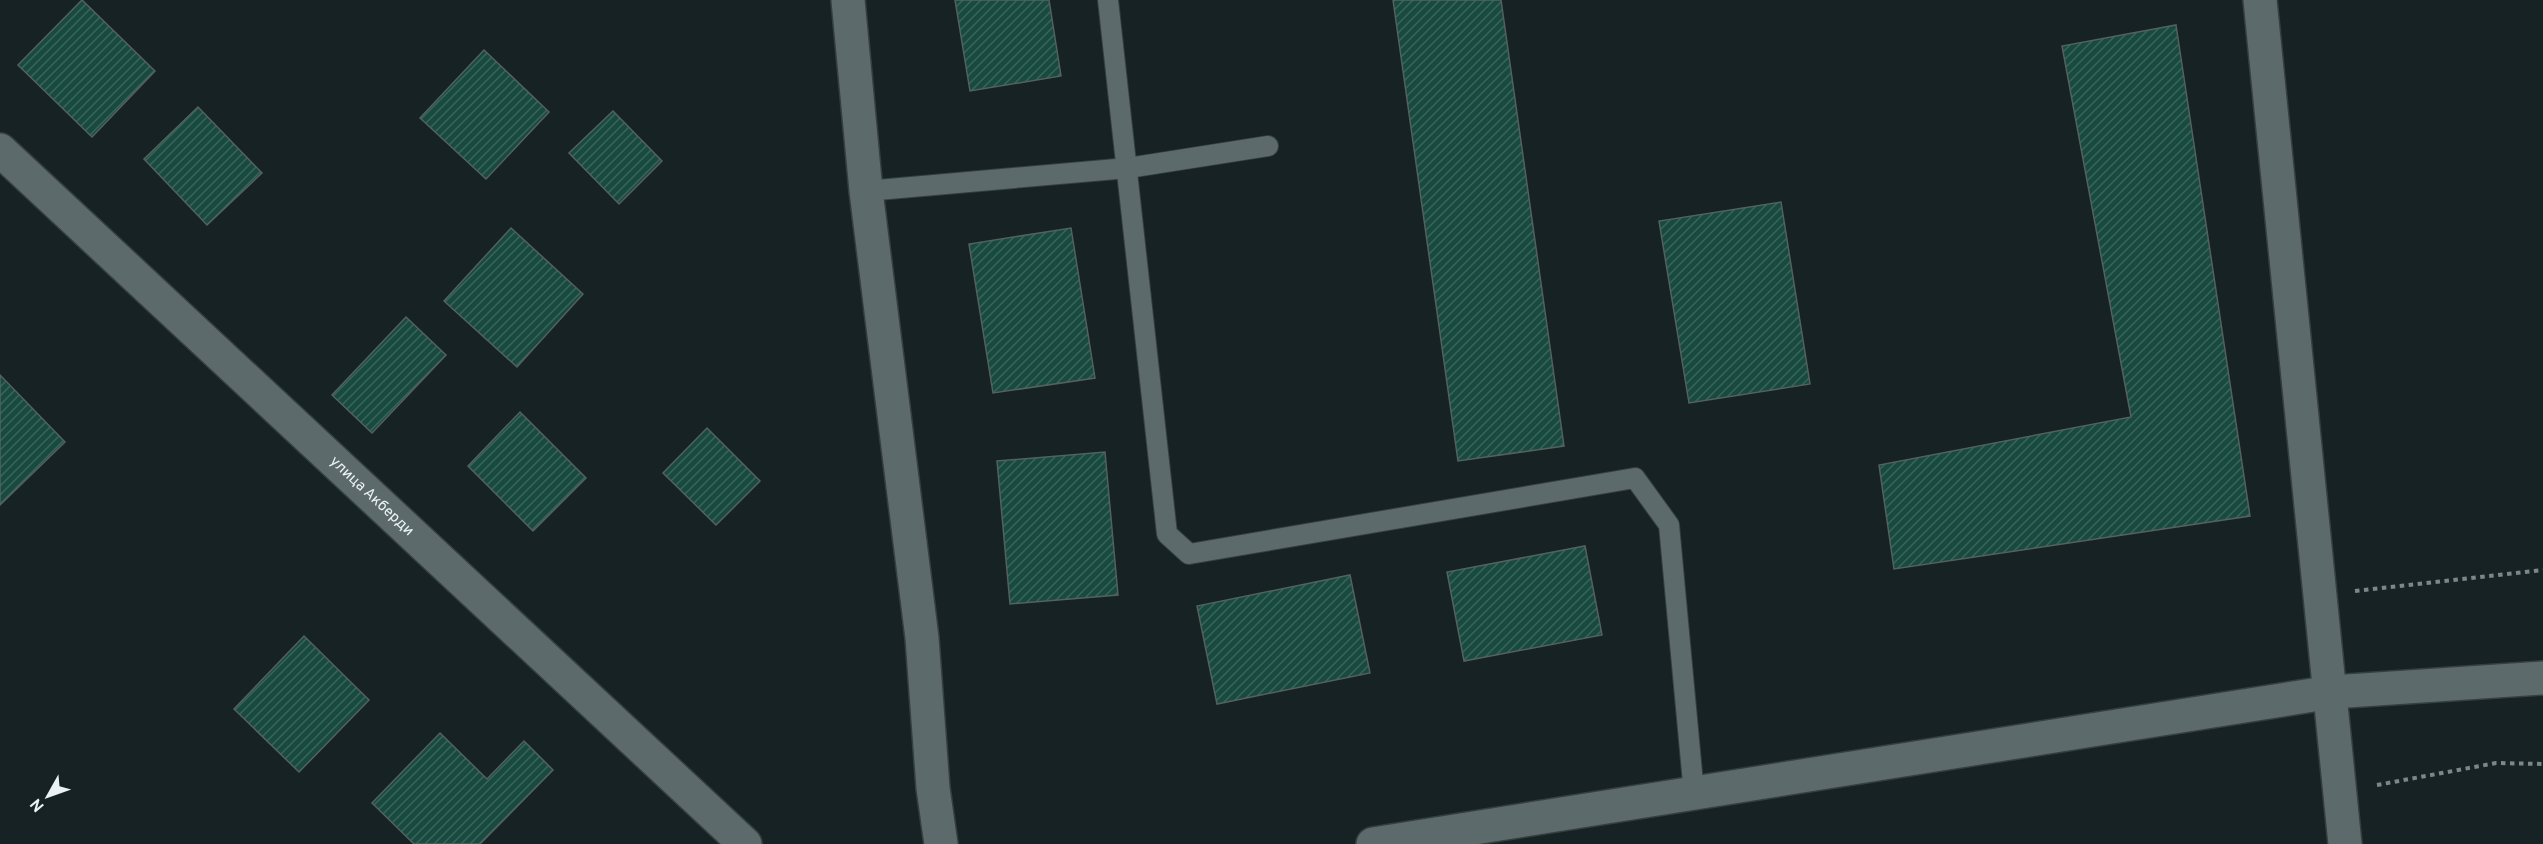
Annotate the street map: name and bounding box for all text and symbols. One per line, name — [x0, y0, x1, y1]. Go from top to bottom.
street label: улица Акберди — [325, 452, 418, 540]
north arrow — [18, 766, 78, 826]
text: N — [27, 794, 49, 815]

